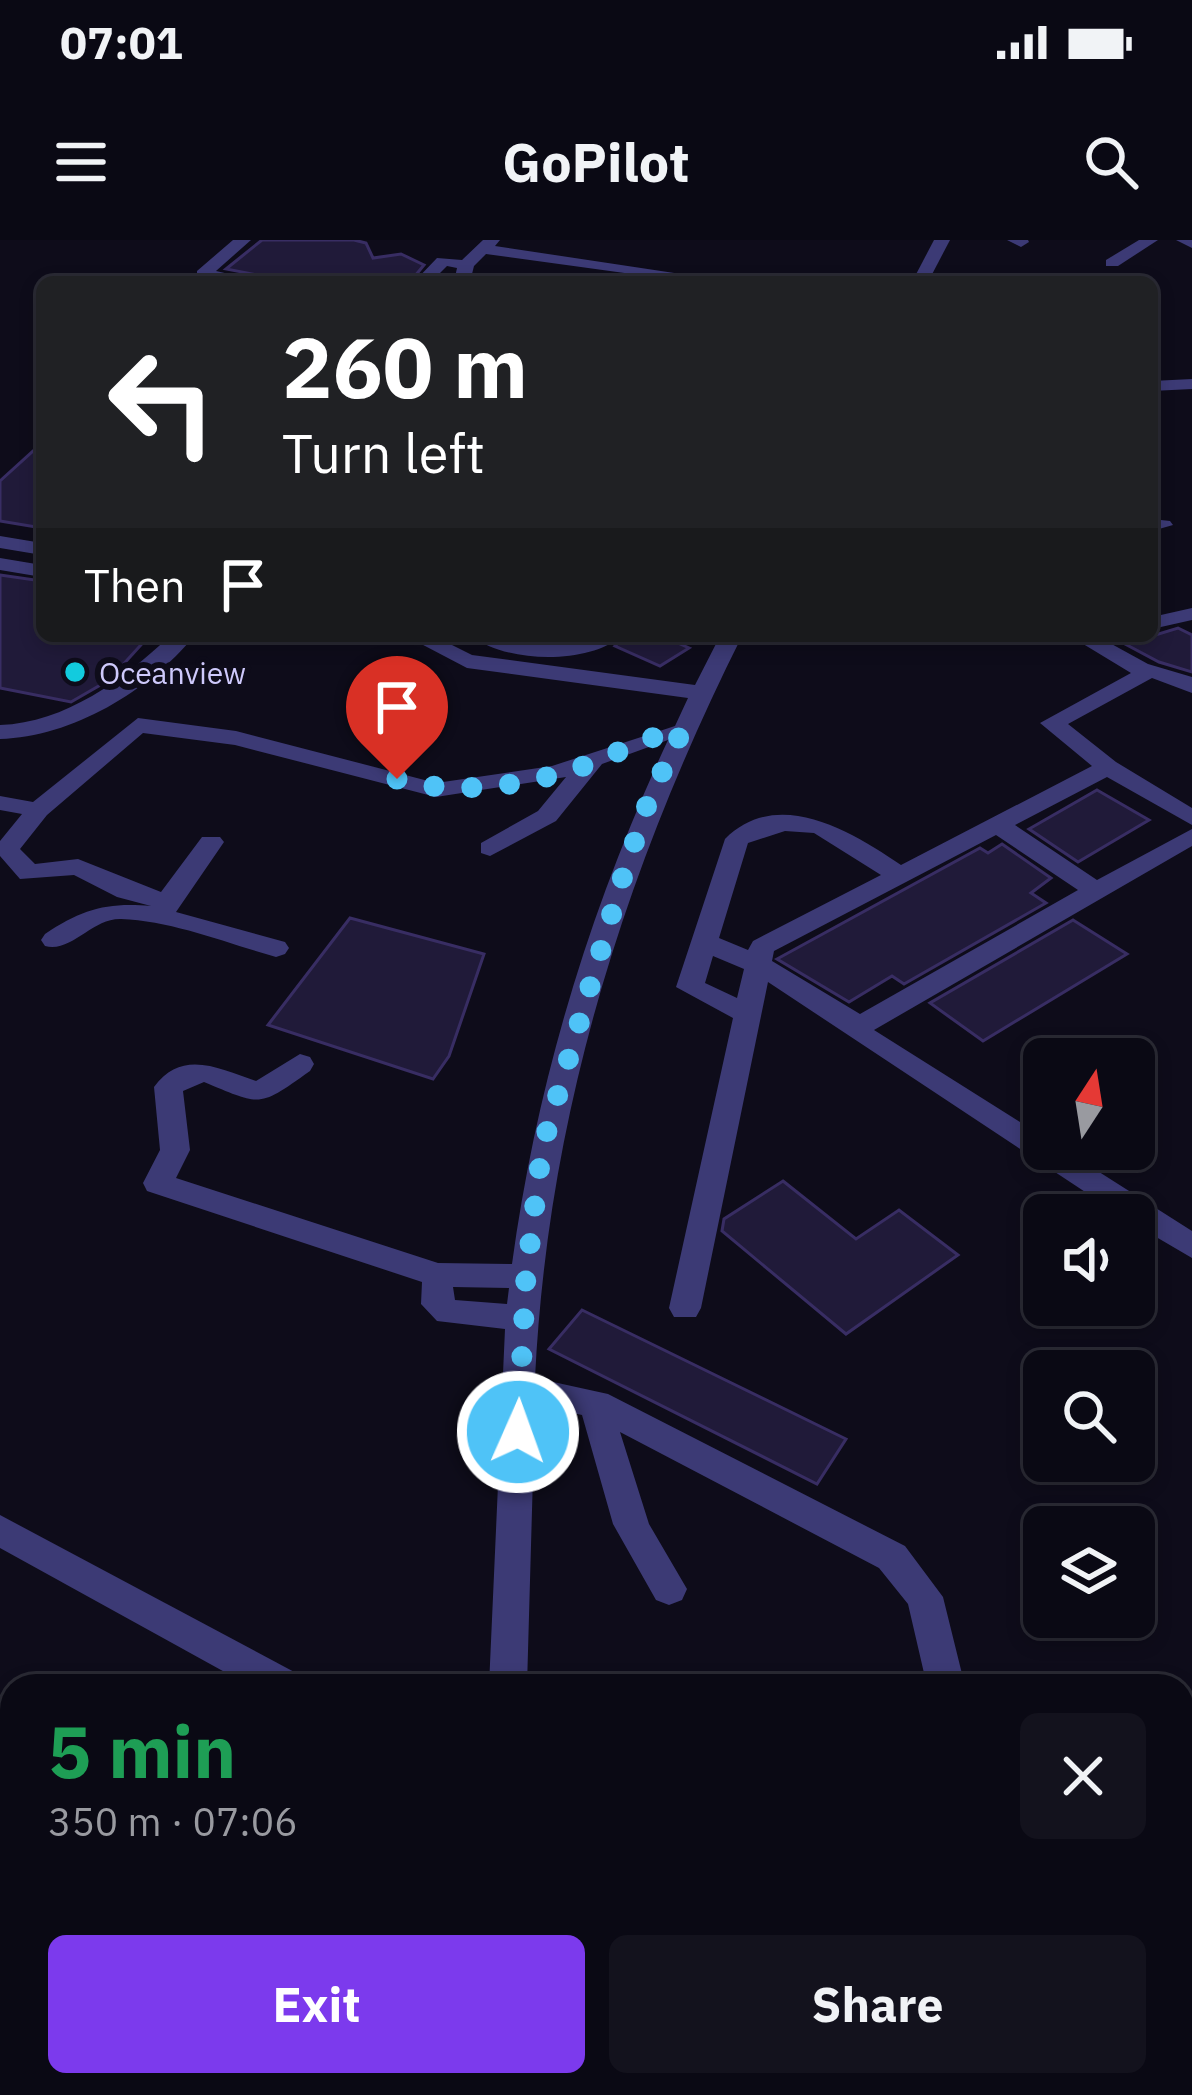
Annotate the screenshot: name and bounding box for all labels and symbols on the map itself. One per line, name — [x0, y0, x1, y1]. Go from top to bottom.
place label: Oceanview — [99, 653, 246, 692]
pin — [346, 656, 448, 779]
marker: Oceanview — [62, 659, 88, 685]
north arrow — [1023, 1038, 1155, 1170]
position arrow — [455, 1369, 581, 1495]

